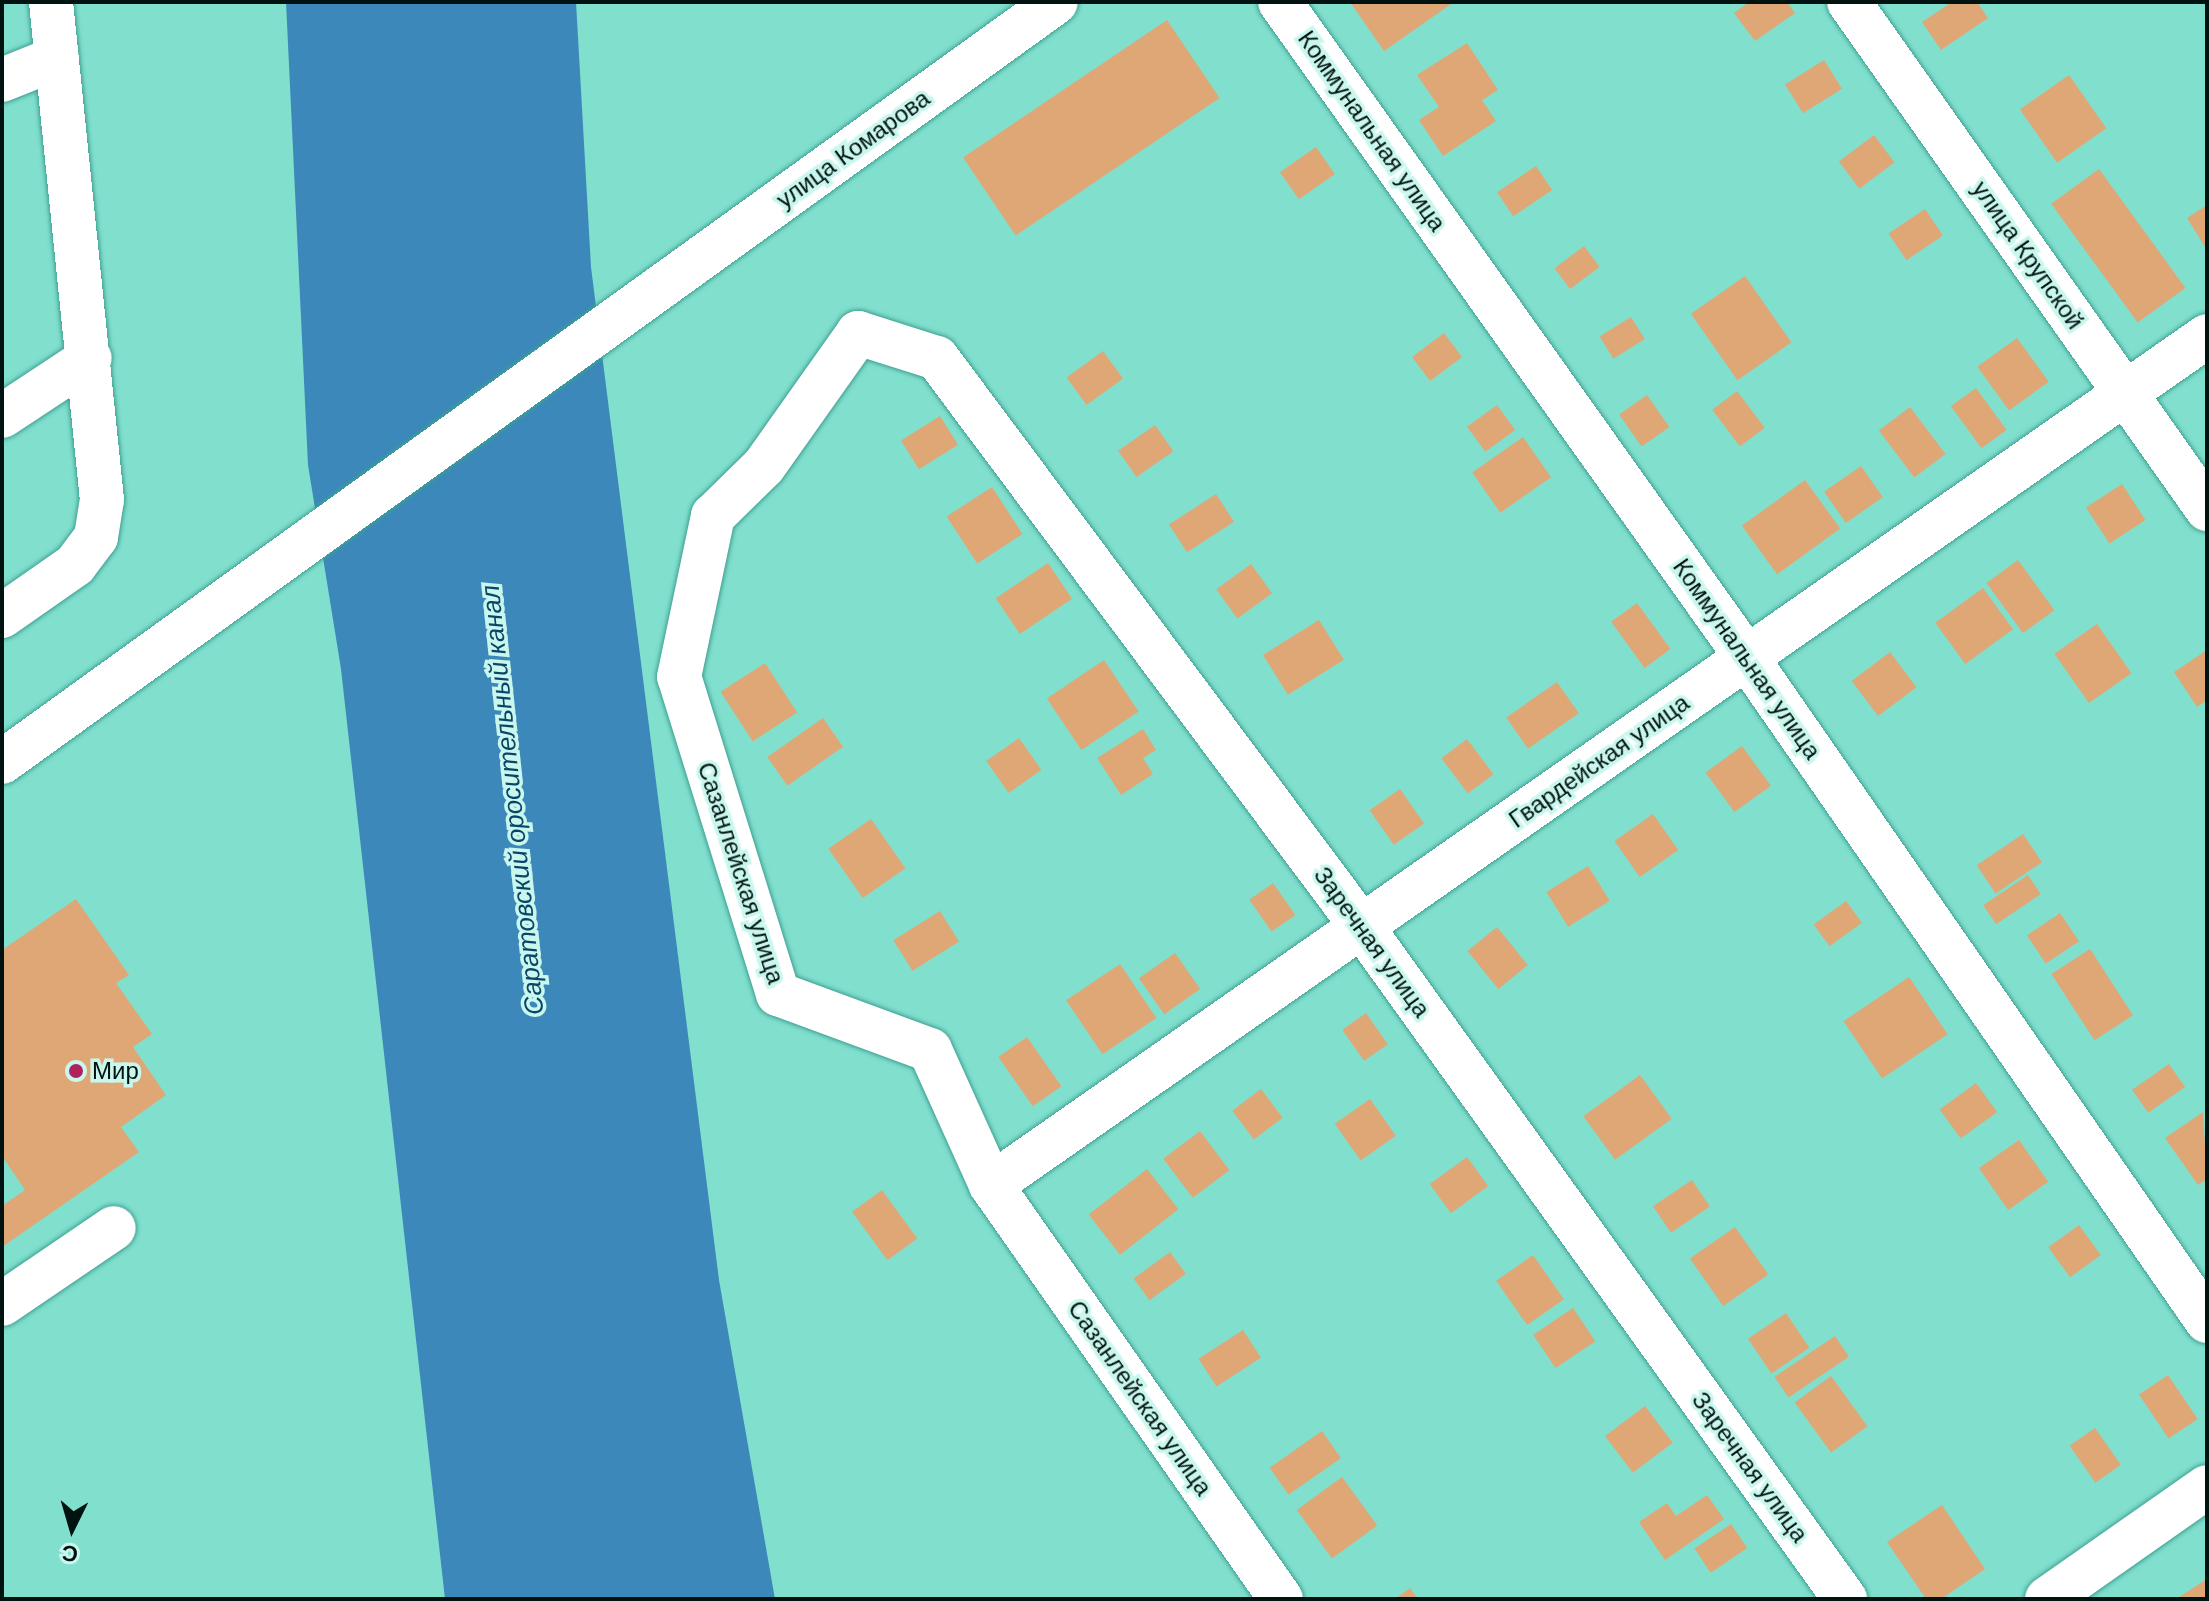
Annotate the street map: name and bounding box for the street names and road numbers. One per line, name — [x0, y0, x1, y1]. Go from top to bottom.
street label: Коммунальная улица — [1292, 25, 1452, 237]
street label: улица Комарова — [771, 84, 935, 214]
street label: улица Крупской — [1966, 175, 2090, 335]
street label: Коммунальная улица — [1667, 553, 1827, 765]
street label: Гвардейская улица — [1503, 688, 1695, 834]
street label: Сазанлейская улица — [692, 759, 790, 987]
street label: Заречная улица — [1308, 861, 1436, 1023]
street label: Сазанлейская улица — [1062, 1295, 1218, 1501]
street label: Заречная улица — [1686, 1386, 1814, 1548]

